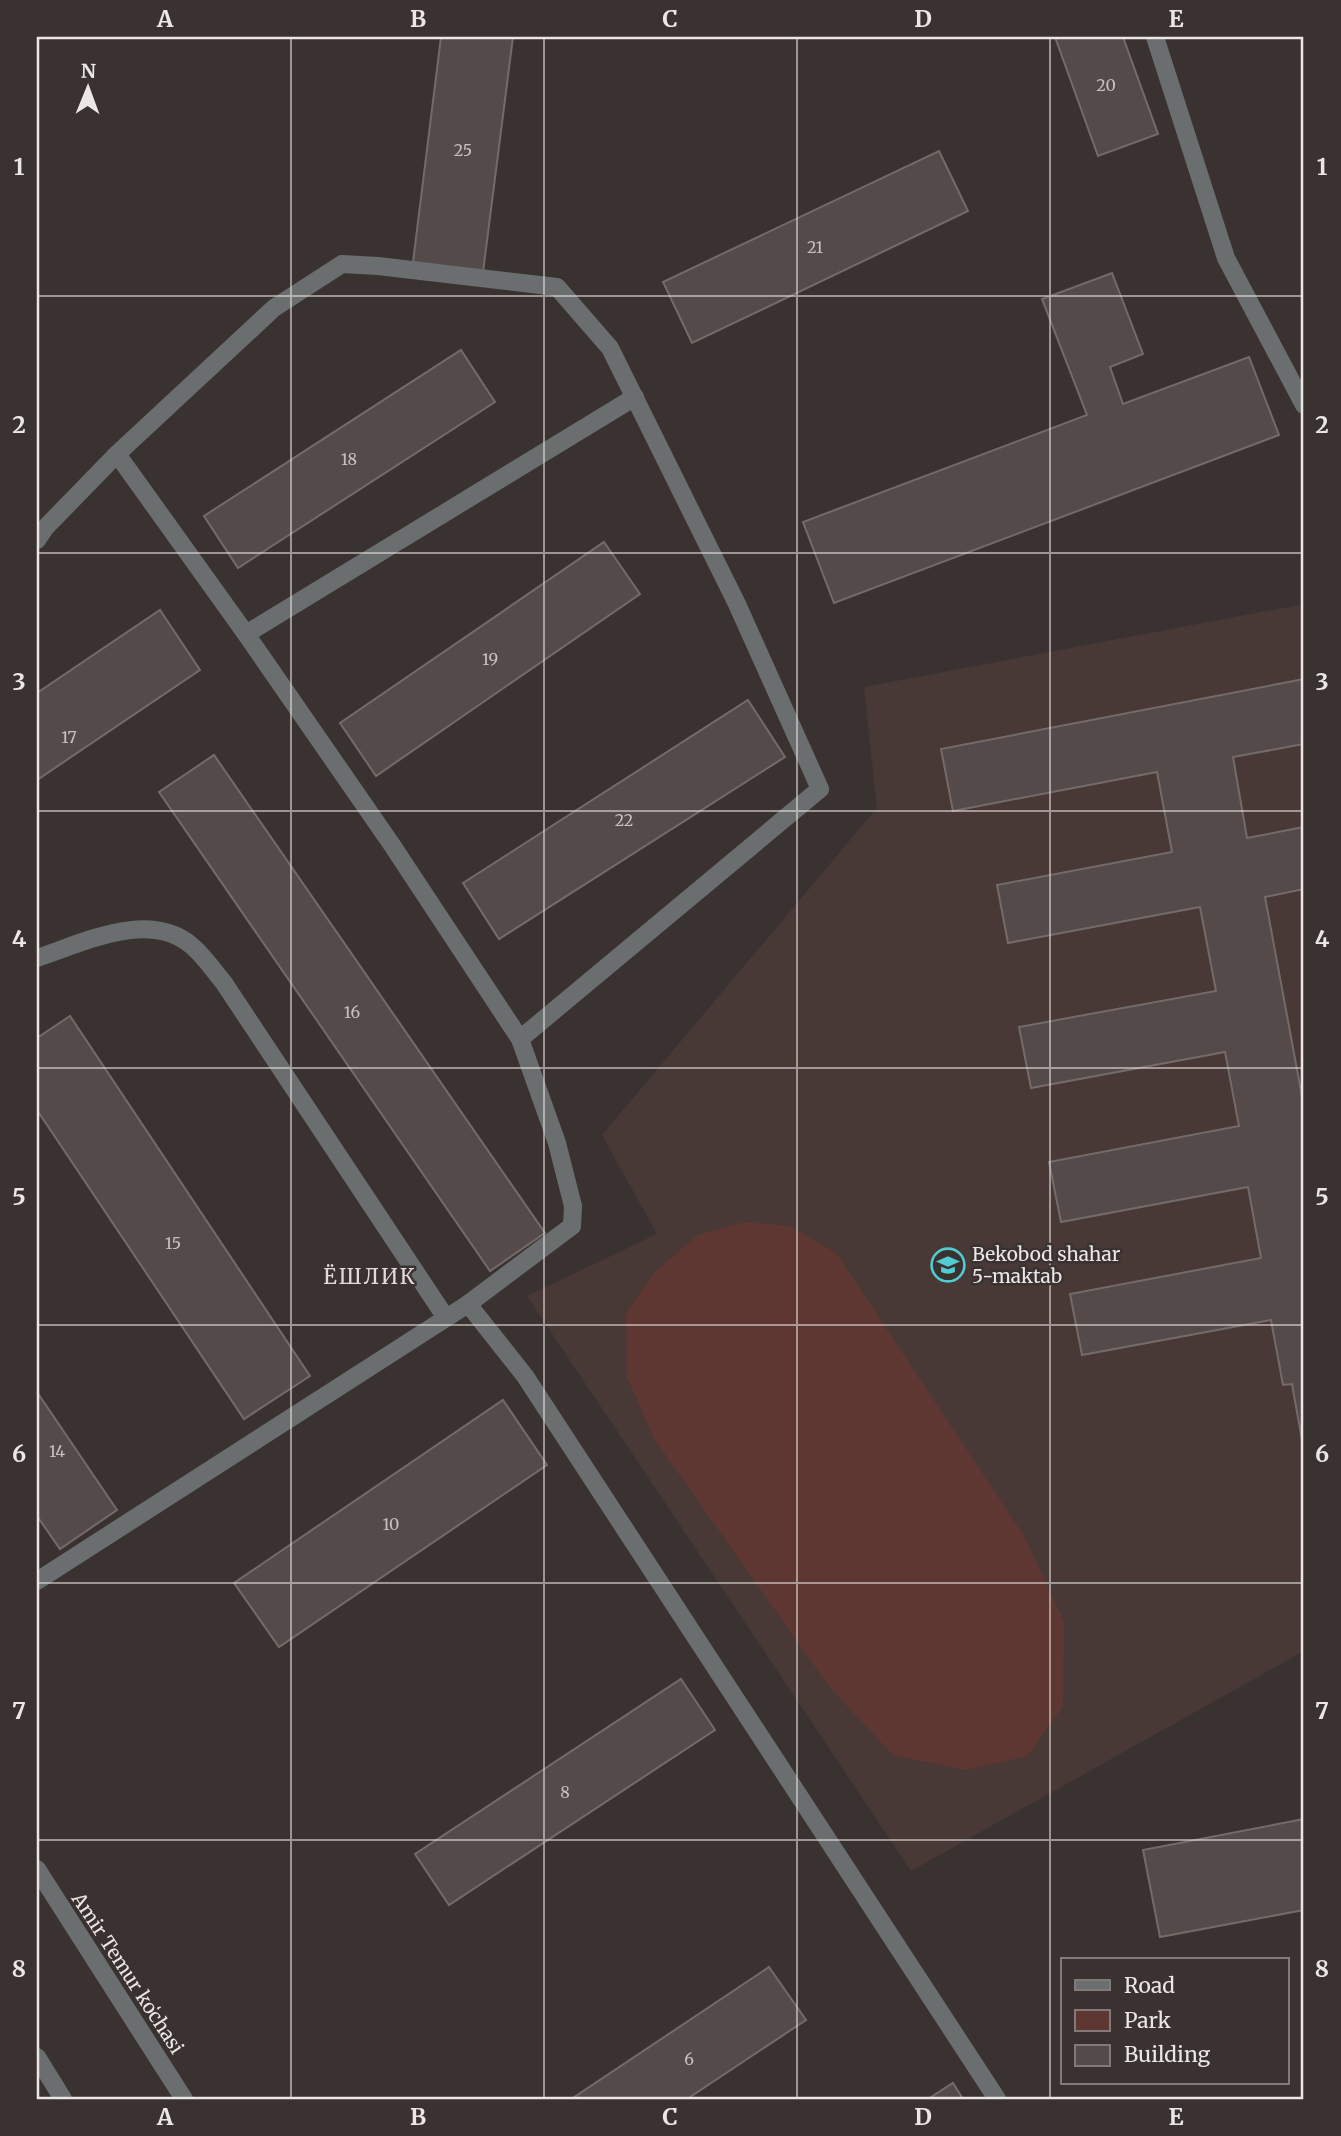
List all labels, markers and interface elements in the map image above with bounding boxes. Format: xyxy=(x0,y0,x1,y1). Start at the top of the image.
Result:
text: A xyxy=(156,4,174,33)
text: B xyxy=(410,4,426,33)
text: C xyxy=(662,4,678,33)
text: D xyxy=(914,4,932,33)
text: E xyxy=(1168,4,1184,33)
north arrow xyxy=(52,52,122,122)
text: N xyxy=(81,59,96,83)
house number: 20 xyxy=(1096,75,1116,95)
house number: 25 xyxy=(454,140,472,160)
text: 1 xyxy=(14,152,25,181)
text: 1 xyxy=(1317,152,1328,181)
house number: 21 xyxy=(807,237,823,257)
text: 2 xyxy=(12,410,26,439)
text: 2 xyxy=(1315,410,1329,439)
house number: 18 xyxy=(341,449,357,469)
house number: 19 xyxy=(482,649,498,669)
text: 3 xyxy=(12,667,26,696)
text: 3 xyxy=(1315,667,1329,696)
house number: 17 xyxy=(61,727,77,747)
house number: 22 xyxy=(615,810,633,830)
text: 4 xyxy=(12,924,27,953)
text: 4 xyxy=(1315,924,1330,953)
house number: 16 xyxy=(344,1002,360,1022)
text: 5 xyxy=(12,1182,26,1211)
text: 5 xyxy=(1315,1182,1329,1211)
house number: 15 xyxy=(165,1233,181,1253)
place label: Bekobod shahar 5-maktab xyxy=(972,1242,1121,1288)
school or university icon: Bekobod shahar 5-maktab xyxy=(929,1246,967,1284)
district label: ЁШЛИК xyxy=(323,1263,417,1290)
text: 6 xyxy=(12,1439,26,1468)
text: 6 xyxy=(1315,1439,1329,1468)
house number: 14 xyxy=(49,1441,65,1461)
house number: 10 xyxy=(383,1514,399,1534)
text: 7 xyxy=(12,1696,26,1725)
text: 7 xyxy=(1315,1696,1329,1725)
house number: 8 xyxy=(560,1782,570,1802)
street label: Amir Temur koʻchasi xyxy=(66,1887,189,2058)
text: 8 xyxy=(12,1954,26,1983)
text: 8 xyxy=(1315,1954,1329,1983)
legend xyxy=(1061,1958,1288,2084)
text: Road xyxy=(1124,1972,1175,1999)
text: Park xyxy=(1124,2007,1171,2034)
text: Building xyxy=(1124,2041,1211,2068)
house number: 6 xyxy=(684,2049,694,2069)
text: A xyxy=(156,2102,174,2131)
text: B xyxy=(410,2102,426,2131)
text: C xyxy=(662,2102,678,2131)
text: D xyxy=(914,2102,932,2131)
text: E xyxy=(1168,2102,1184,2131)

